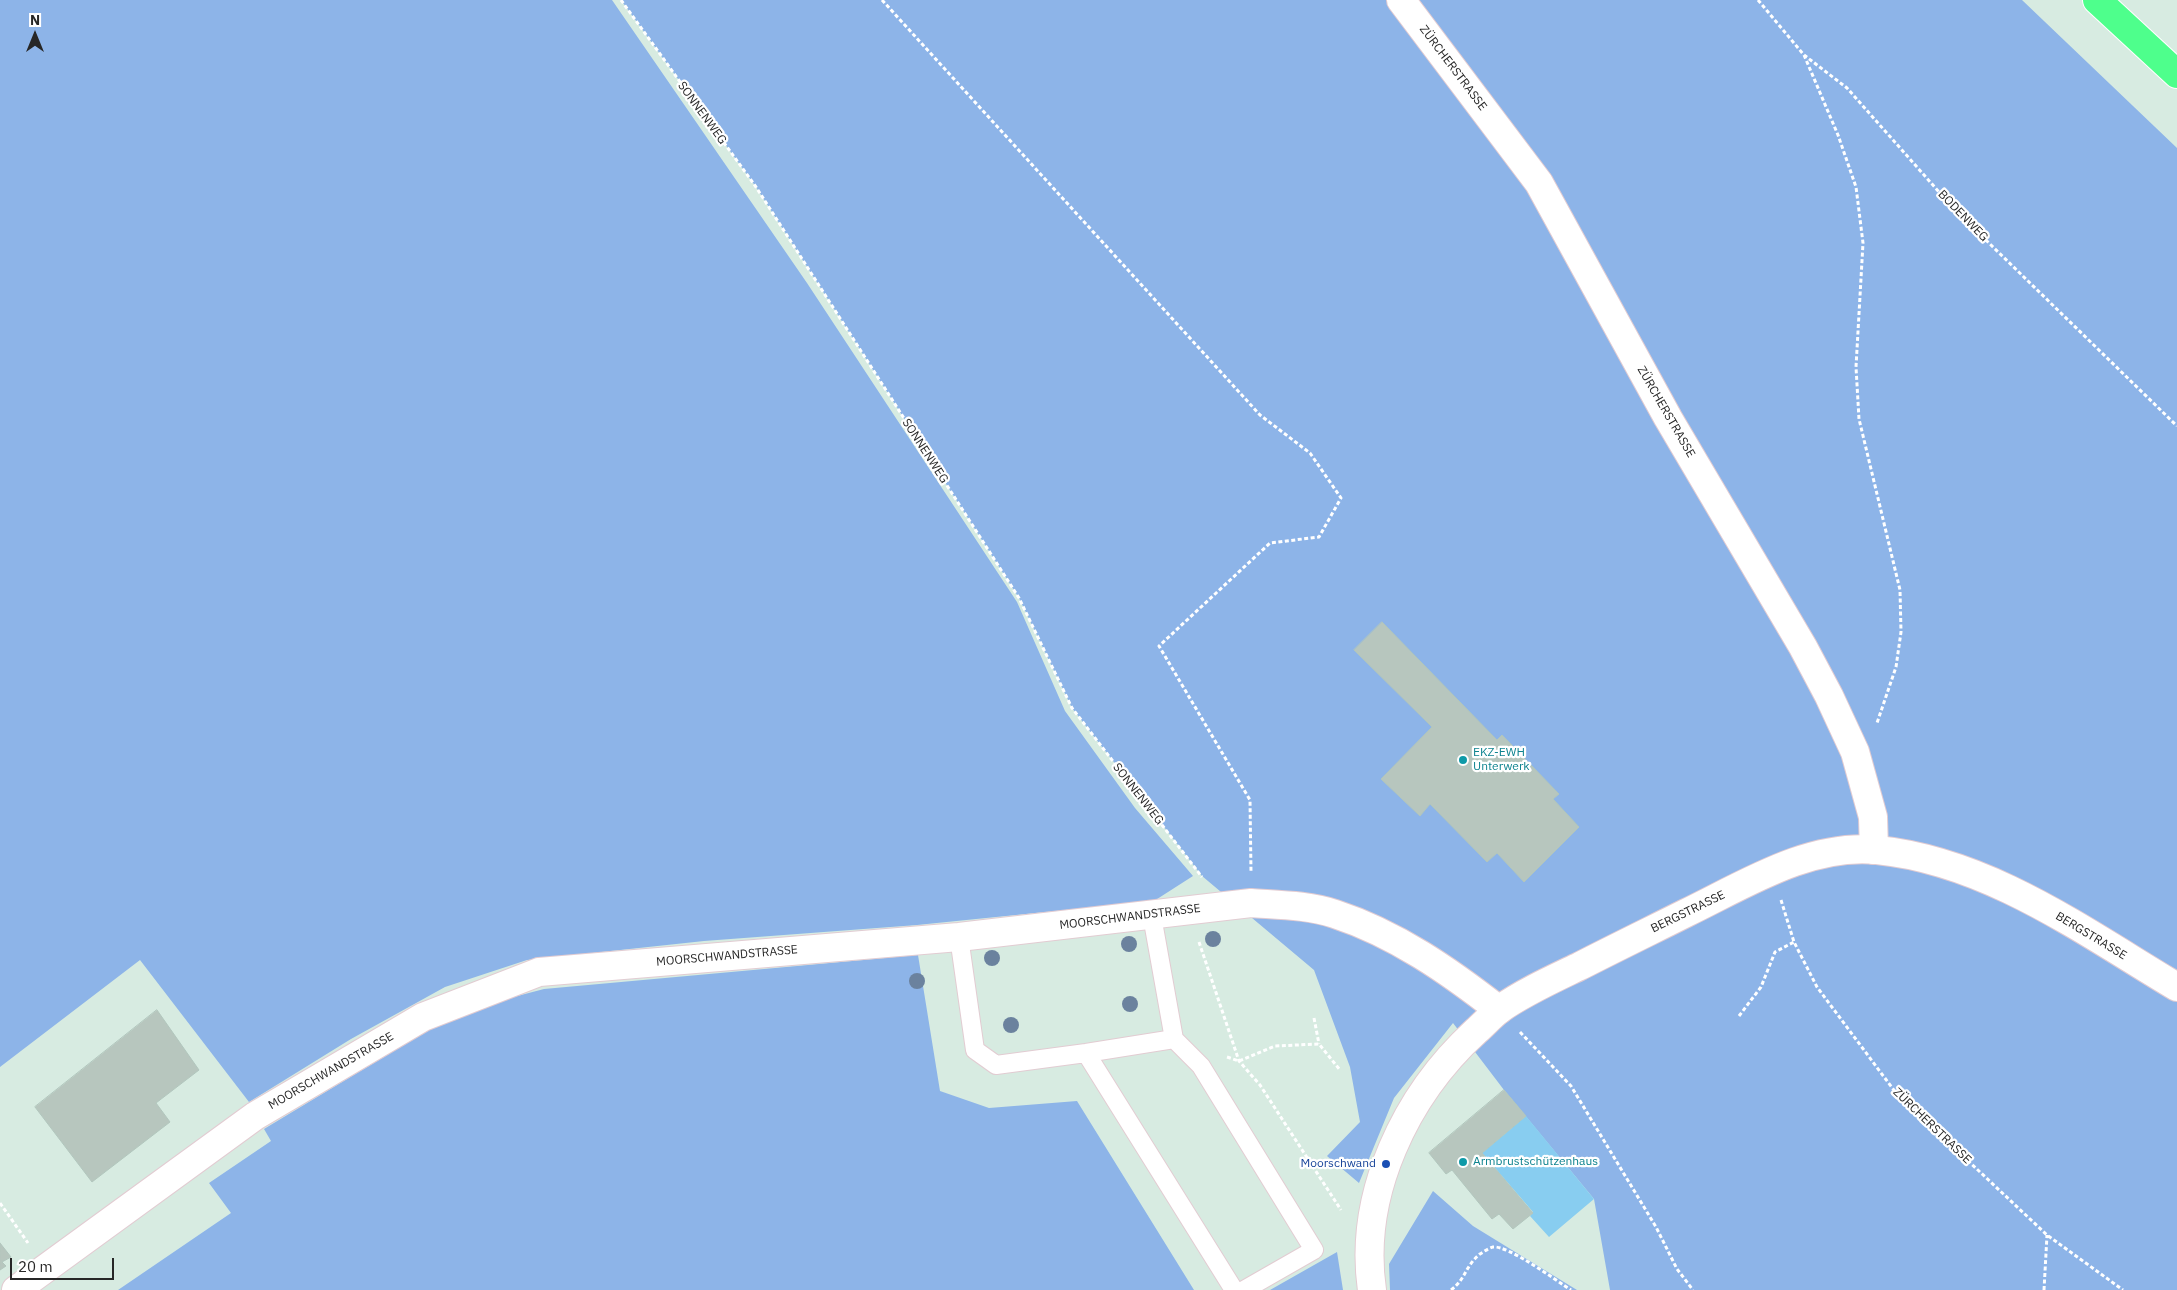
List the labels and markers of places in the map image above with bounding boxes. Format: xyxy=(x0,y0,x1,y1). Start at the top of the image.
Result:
place label: EKZ-EWH Unterwerk xyxy=(1473,746,1530,774)
marker: EKZ-EWH Unterwerk xyxy=(1457,754,1469,766)
place label: Armbrustschützenhaus xyxy=(1473,1155,1598,1169)
marker: Armbrustschützenhaus xyxy=(1457,1156,1469,1168)
place label: Moorschwand xyxy=(1300,1157,1376,1171)
marker: Moorschwand xyxy=(1380,1158,1392,1170)

